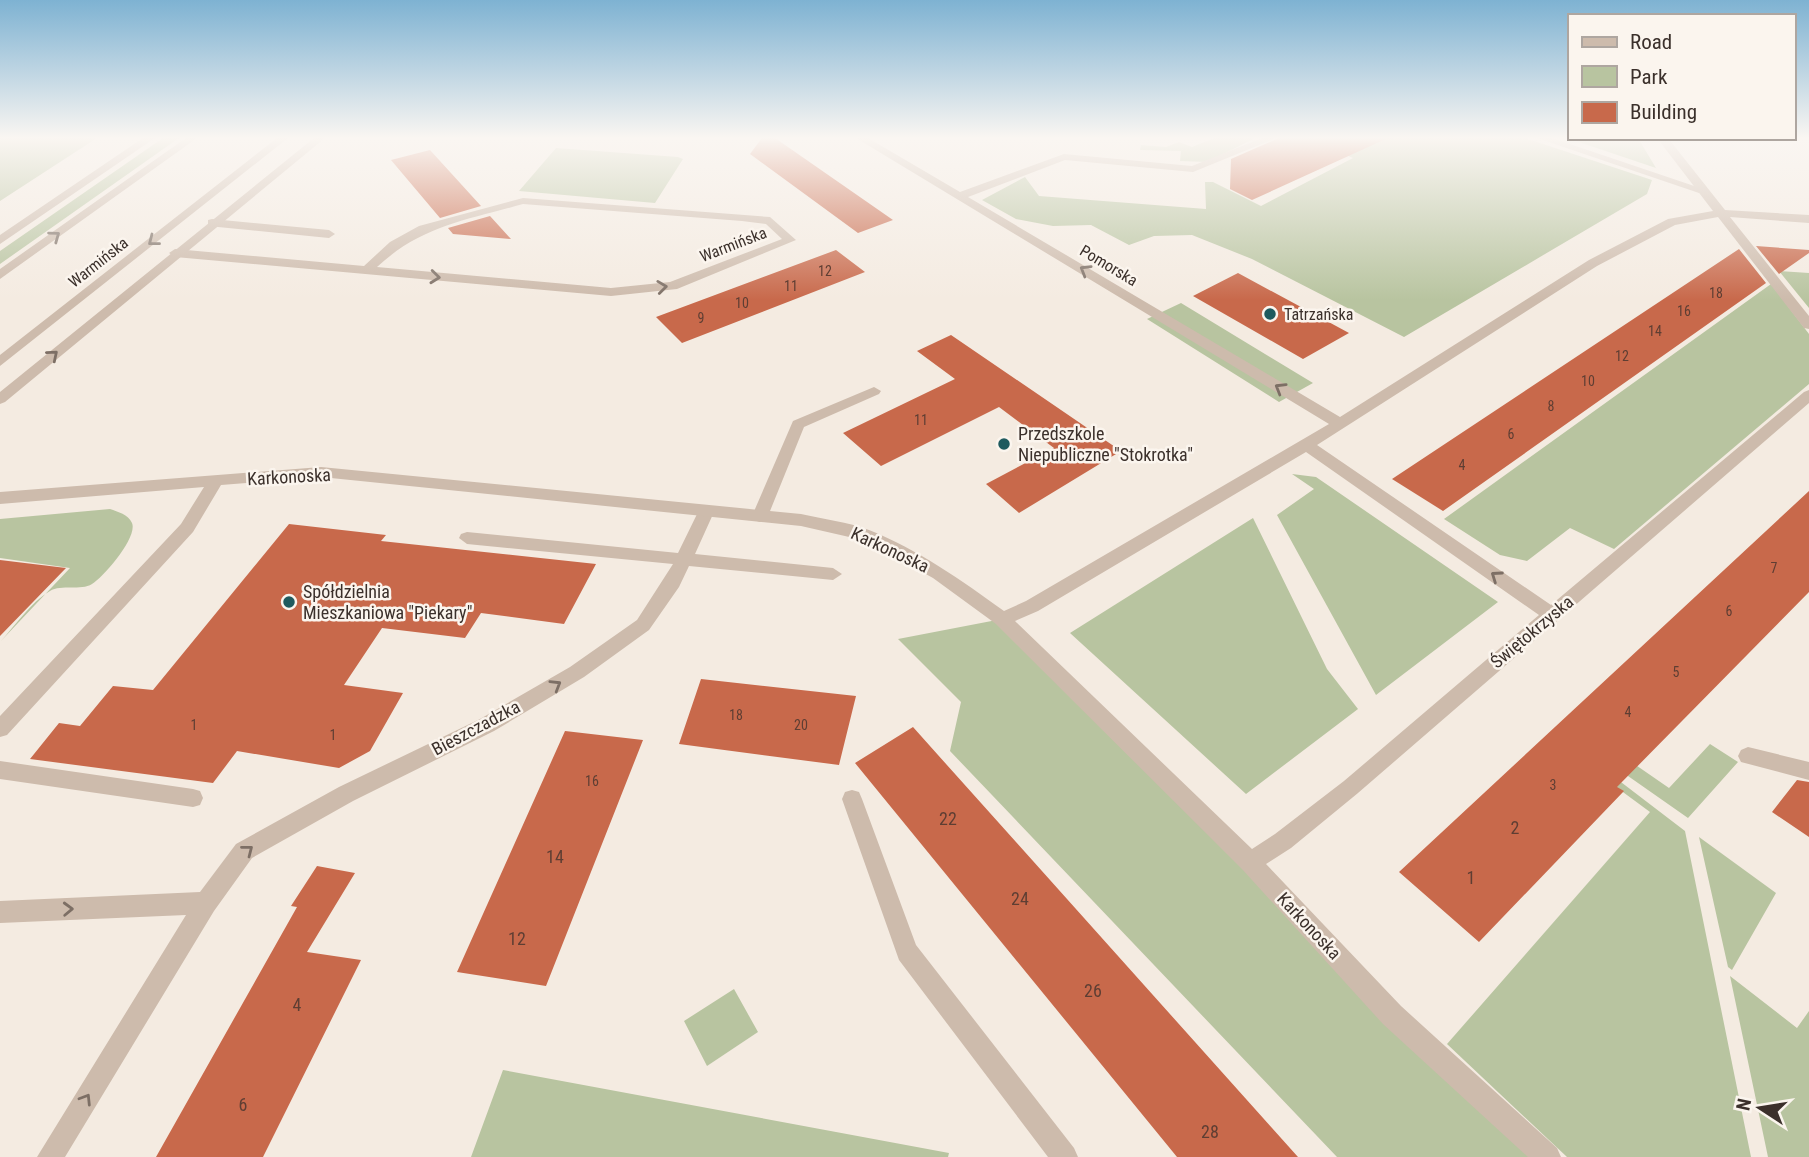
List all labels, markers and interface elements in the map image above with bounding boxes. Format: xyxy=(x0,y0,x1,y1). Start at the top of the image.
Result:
legend xyxy=(1568,14,1795,140)
text: Road xyxy=(1630,30,1672,54)
text: Park xyxy=(1630,65,1668,89)
text: Building xyxy=(1630,100,1697,124)
street label: Warmińska xyxy=(697,223,769,266)
one-way arrow xyxy=(47,231,60,244)
one-way arrow xyxy=(148,232,160,245)
street label: Warmińska xyxy=(65,233,132,291)
street label: Pomorska xyxy=(1076,241,1141,290)
house number: 12 xyxy=(818,263,832,279)
one-way arrow xyxy=(1079,266,1092,279)
one-way arrow xyxy=(429,269,441,284)
house number: 11 xyxy=(784,278,798,294)
one-way arrow xyxy=(656,279,667,294)
house number: 18 xyxy=(1709,285,1723,301)
house number: 10 xyxy=(735,295,749,311)
house number: 16 xyxy=(1677,303,1691,319)
place label: Tatrzańska xyxy=(1284,305,1353,324)
marker: Tatrzańska xyxy=(1262,306,1278,322)
house number: 9 xyxy=(698,310,704,326)
house number: 14 xyxy=(1648,323,1662,339)
house number: 12 xyxy=(1615,348,1629,364)
one-way arrow xyxy=(44,351,57,363)
house number: 10 xyxy=(1581,373,1595,389)
one-way arrow xyxy=(1274,383,1287,396)
house number: 8 xyxy=(1548,398,1555,414)
house number: 11 xyxy=(914,412,928,428)
place label: Przedszkole Niepubliczne "Stokrotka" xyxy=(1018,423,1193,465)
house number: 6 xyxy=(1508,426,1515,442)
marker: Przedszkole Niepubliczne "Stokrotka" xyxy=(996,436,1012,452)
house number: 4 xyxy=(1459,457,1466,473)
street label: Karkonoska xyxy=(247,464,331,489)
street label: Karkonoska xyxy=(848,522,933,577)
house number: 7 xyxy=(1771,560,1778,576)
one-way arrow xyxy=(1491,572,1504,584)
place label: Spółdzielnia Mieszkaniowa "Piekary" xyxy=(303,581,472,623)
street label: Świętokrzyska xyxy=(1486,591,1577,672)
marker: Spółdzielnia Mieszkaniowa "Piekary" xyxy=(281,594,297,610)
house number: 6 xyxy=(1726,603,1733,619)
house number: 5 xyxy=(1673,664,1680,680)
one-way arrow xyxy=(548,680,561,693)
street label: Bieszczadzka xyxy=(428,696,523,760)
house number: 4 xyxy=(1625,704,1632,720)
house number: 18 xyxy=(729,707,743,723)
house number: 1 xyxy=(191,717,197,733)
house number: 20 xyxy=(794,717,808,733)
house number: 1 xyxy=(330,727,336,743)
house number: 16 xyxy=(585,773,599,789)
house number: 3 xyxy=(1550,777,1556,793)
house number: 22 xyxy=(939,808,957,829)
house number: 2 xyxy=(1511,817,1520,838)
one-way arrow xyxy=(241,846,253,859)
house number: 14 xyxy=(546,846,564,867)
house number: 1 xyxy=(1467,867,1475,888)
house number: 24 xyxy=(1011,888,1029,909)
street label: Karkonoska xyxy=(1273,888,1346,963)
one-way arrow xyxy=(63,902,74,917)
house number: 12 xyxy=(508,928,526,949)
house number: 26 xyxy=(1084,980,1102,1001)
house number: 4 xyxy=(293,994,302,1015)
north arrow xyxy=(1725,1073,1795,1143)
one-way arrow xyxy=(78,1094,91,1107)
house number: 6 xyxy=(239,1094,247,1115)
text: N xyxy=(1731,1096,1756,1113)
house number: 28 xyxy=(1201,1121,1219,1142)

